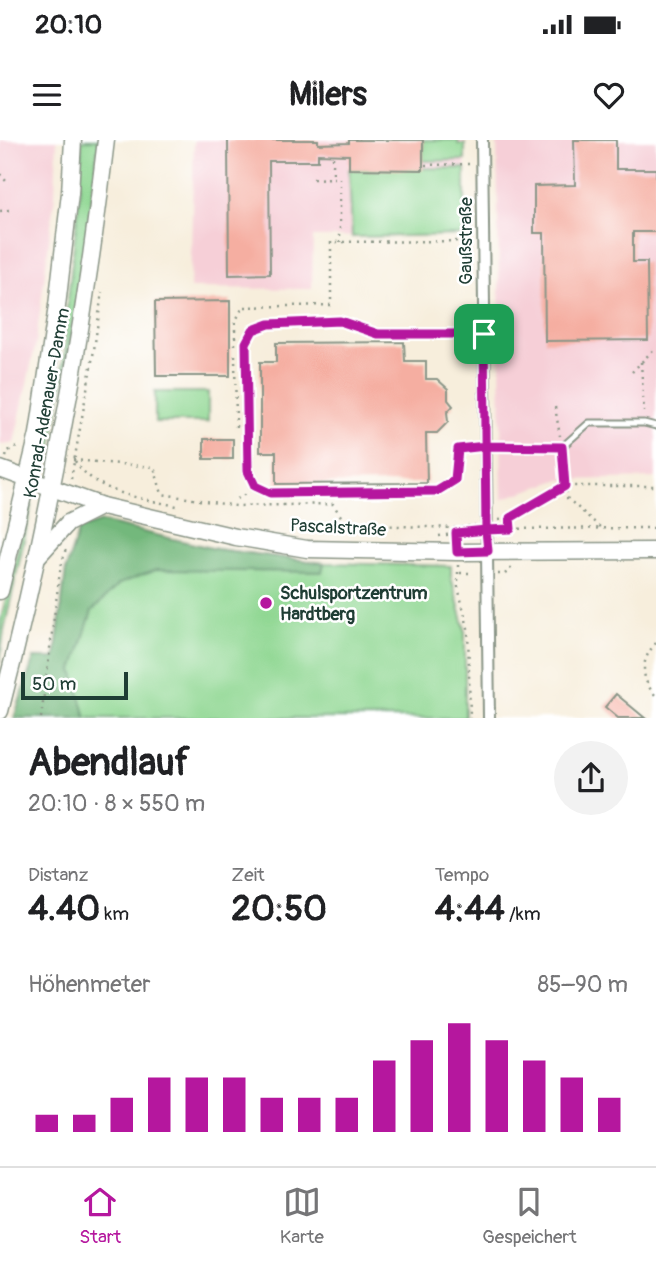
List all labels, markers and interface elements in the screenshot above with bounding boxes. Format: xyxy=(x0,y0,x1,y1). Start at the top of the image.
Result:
text: 20:10 xyxy=(35,9,102,41)
text: Milers xyxy=(289,75,367,115)
icon: menu xyxy=(28,76,66,114)
icon: heart xyxy=(590,76,628,114)
street label: Gaußstraße xyxy=(455,197,478,285)
pin xyxy=(454,304,514,364)
street label: Konrad-Adenauer-Damm xyxy=(19,306,75,500)
icon: arrive xyxy=(465,315,503,353)
street label: Pascalstraße xyxy=(289,514,387,542)
place label: Schulsportzentrum Hardtberg xyxy=(280,582,427,626)
marker: Schulsportzentrum Hardtberg xyxy=(258,595,274,611)
scale bar xyxy=(21,669,128,701)
text: 50 m xyxy=(32,672,76,696)
text: Abendlauf xyxy=(28,739,190,787)
button: share xyxy=(554,741,628,815)
text: 20:10 · 8 × 550 m xyxy=(28,789,205,818)
text: Distanz xyxy=(28,863,88,887)
text: Zeit xyxy=(231,863,265,887)
text: Tempo xyxy=(435,863,489,887)
text: 4.40 xyxy=(28,887,100,931)
text: 20:50 xyxy=(231,887,327,931)
text: 4:44 xyxy=(435,887,505,931)
text: km xyxy=(100,902,129,926)
text: /km xyxy=(505,902,541,926)
text: Höhenmeter xyxy=(28,970,150,999)
text: 85–90 m xyxy=(537,970,628,999)
tab: Start xyxy=(79,1183,121,1249)
tab: Karte xyxy=(280,1183,324,1249)
tab: Gespeichert xyxy=(482,1183,577,1249)

